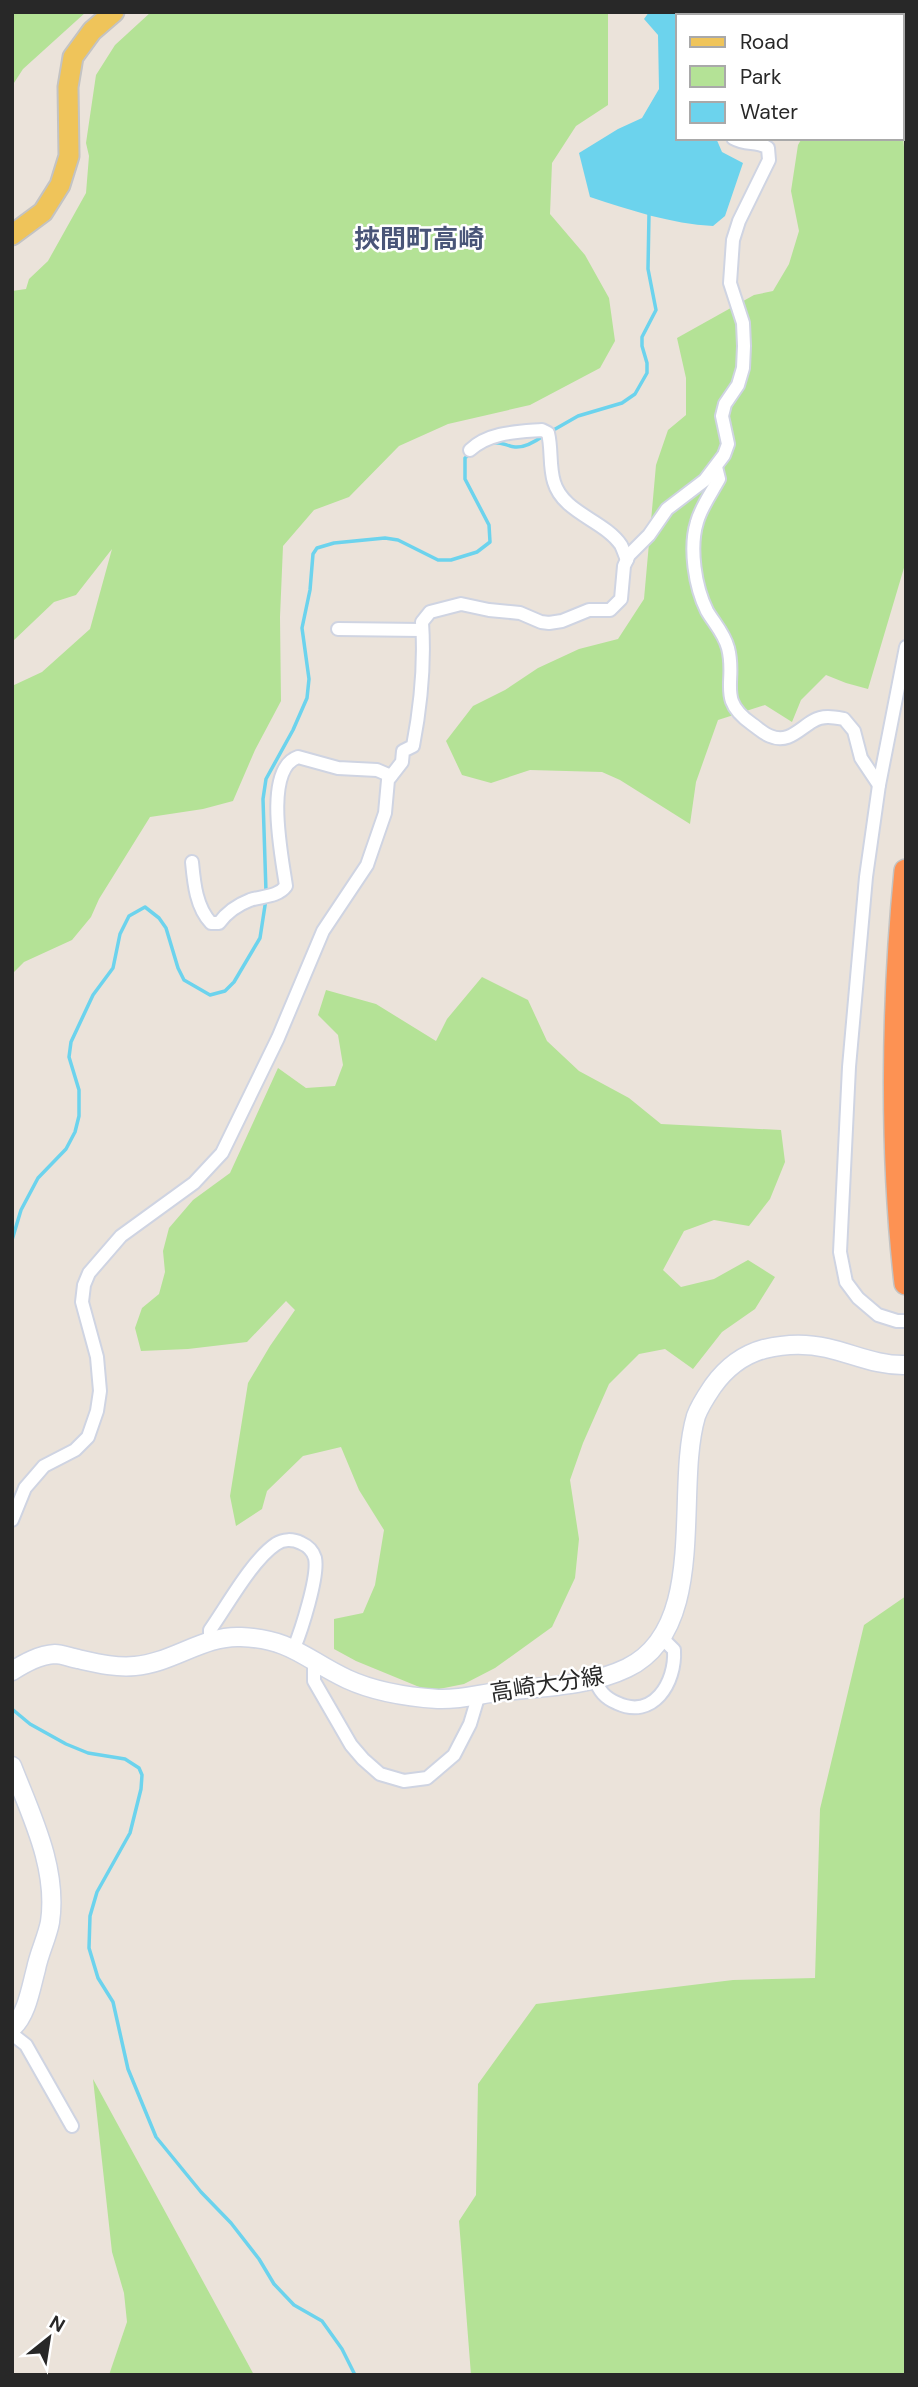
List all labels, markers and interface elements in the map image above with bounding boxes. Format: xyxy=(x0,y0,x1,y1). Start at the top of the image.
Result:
legend xyxy=(676,14,904,140)
text: Road xyxy=(740,28,789,56)
text: Park xyxy=(740,63,782,91)
text: Water xyxy=(740,98,798,126)
district label: 挾間町高崎 xyxy=(354,222,484,256)
street label: 高崎大分線 xyxy=(488,1660,606,1708)
north arrow xyxy=(14,2303,84,2373)
text: N xyxy=(45,2309,70,2338)

